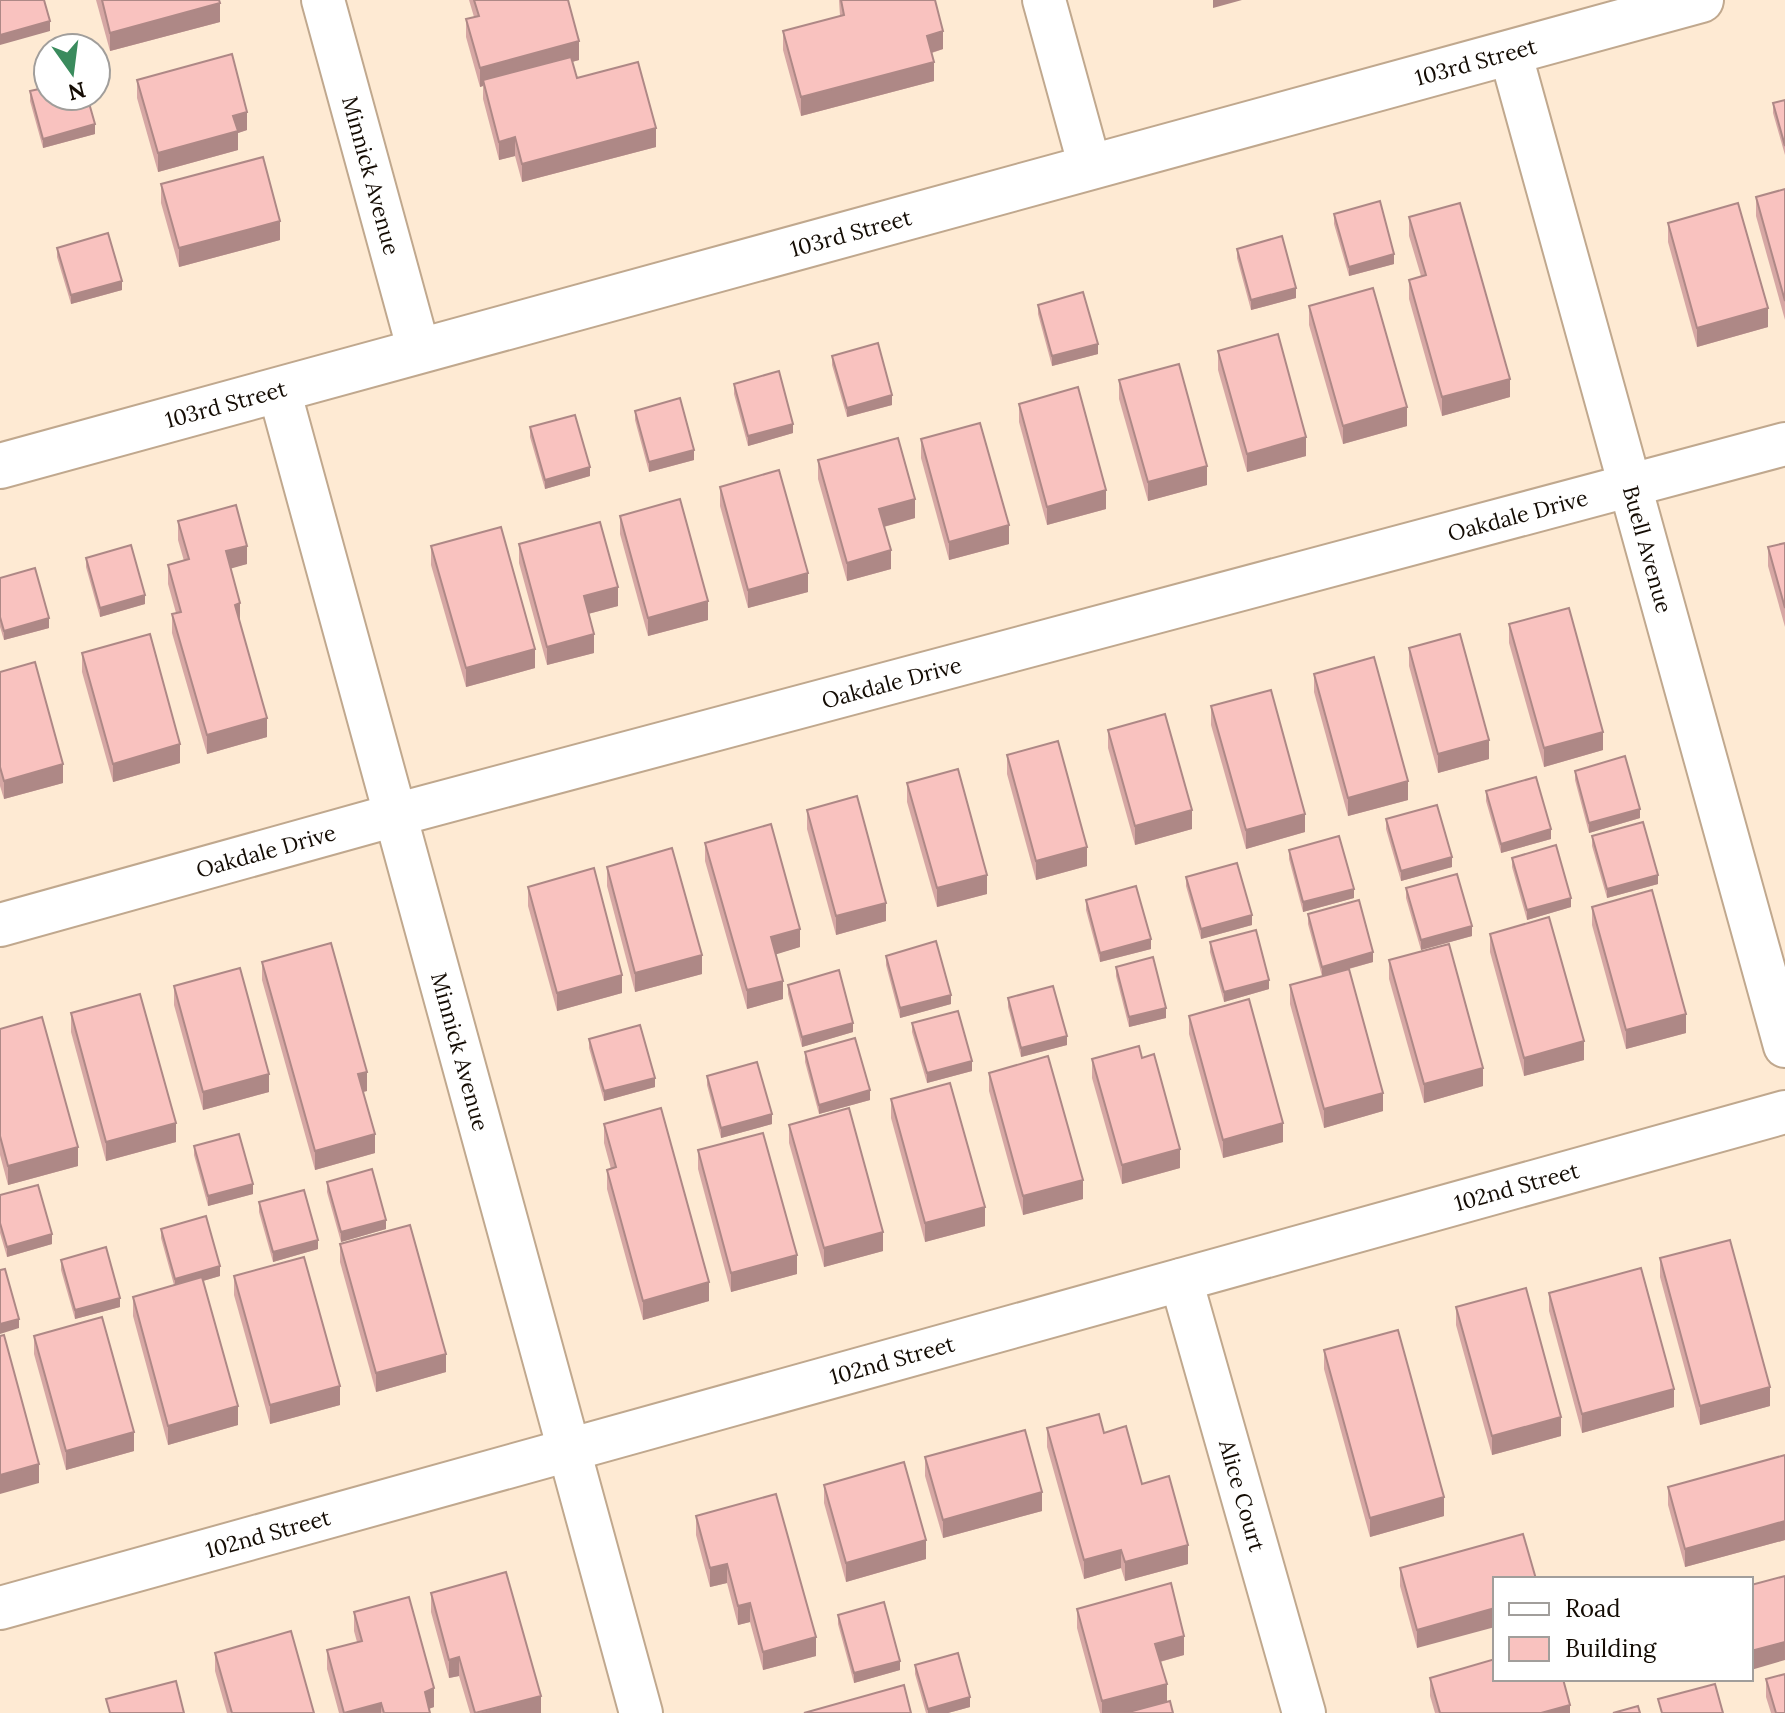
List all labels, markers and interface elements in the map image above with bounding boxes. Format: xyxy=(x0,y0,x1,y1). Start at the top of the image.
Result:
north arrow xyxy=(32,32,112,112)
street label: 103rd Street xyxy=(1412,32,1540,92)
text: N xyxy=(65,76,88,107)
street label: Minnick Avenue xyxy=(336,93,406,258)
street label: 103rd Street xyxy=(787,203,915,263)
street label: 103rd Street xyxy=(162,374,290,434)
street label: Buell Avenue xyxy=(1617,482,1679,616)
street label: Oakdale Drive xyxy=(1445,483,1591,547)
street label: Oakdale Drive xyxy=(819,650,965,715)
street label: Oakdale Drive xyxy=(193,818,339,884)
street label: Minnick Avenue xyxy=(425,969,495,1134)
street label: 102nd Street xyxy=(1451,1156,1582,1217)
street label: 102nd Street xyxy=(827,1329,958,1391)
street label: Alice Court xyxy=(1213,1435,1272,1555)
street label: 102nd Street xyxy=(202,1503,334,1564)
legend xyxy=(1493,1577,1753,1681)
text: Road xyxy=(1565,1593,1621,1624)
text: Building xyxy=(1565,1633,1657,1664)

